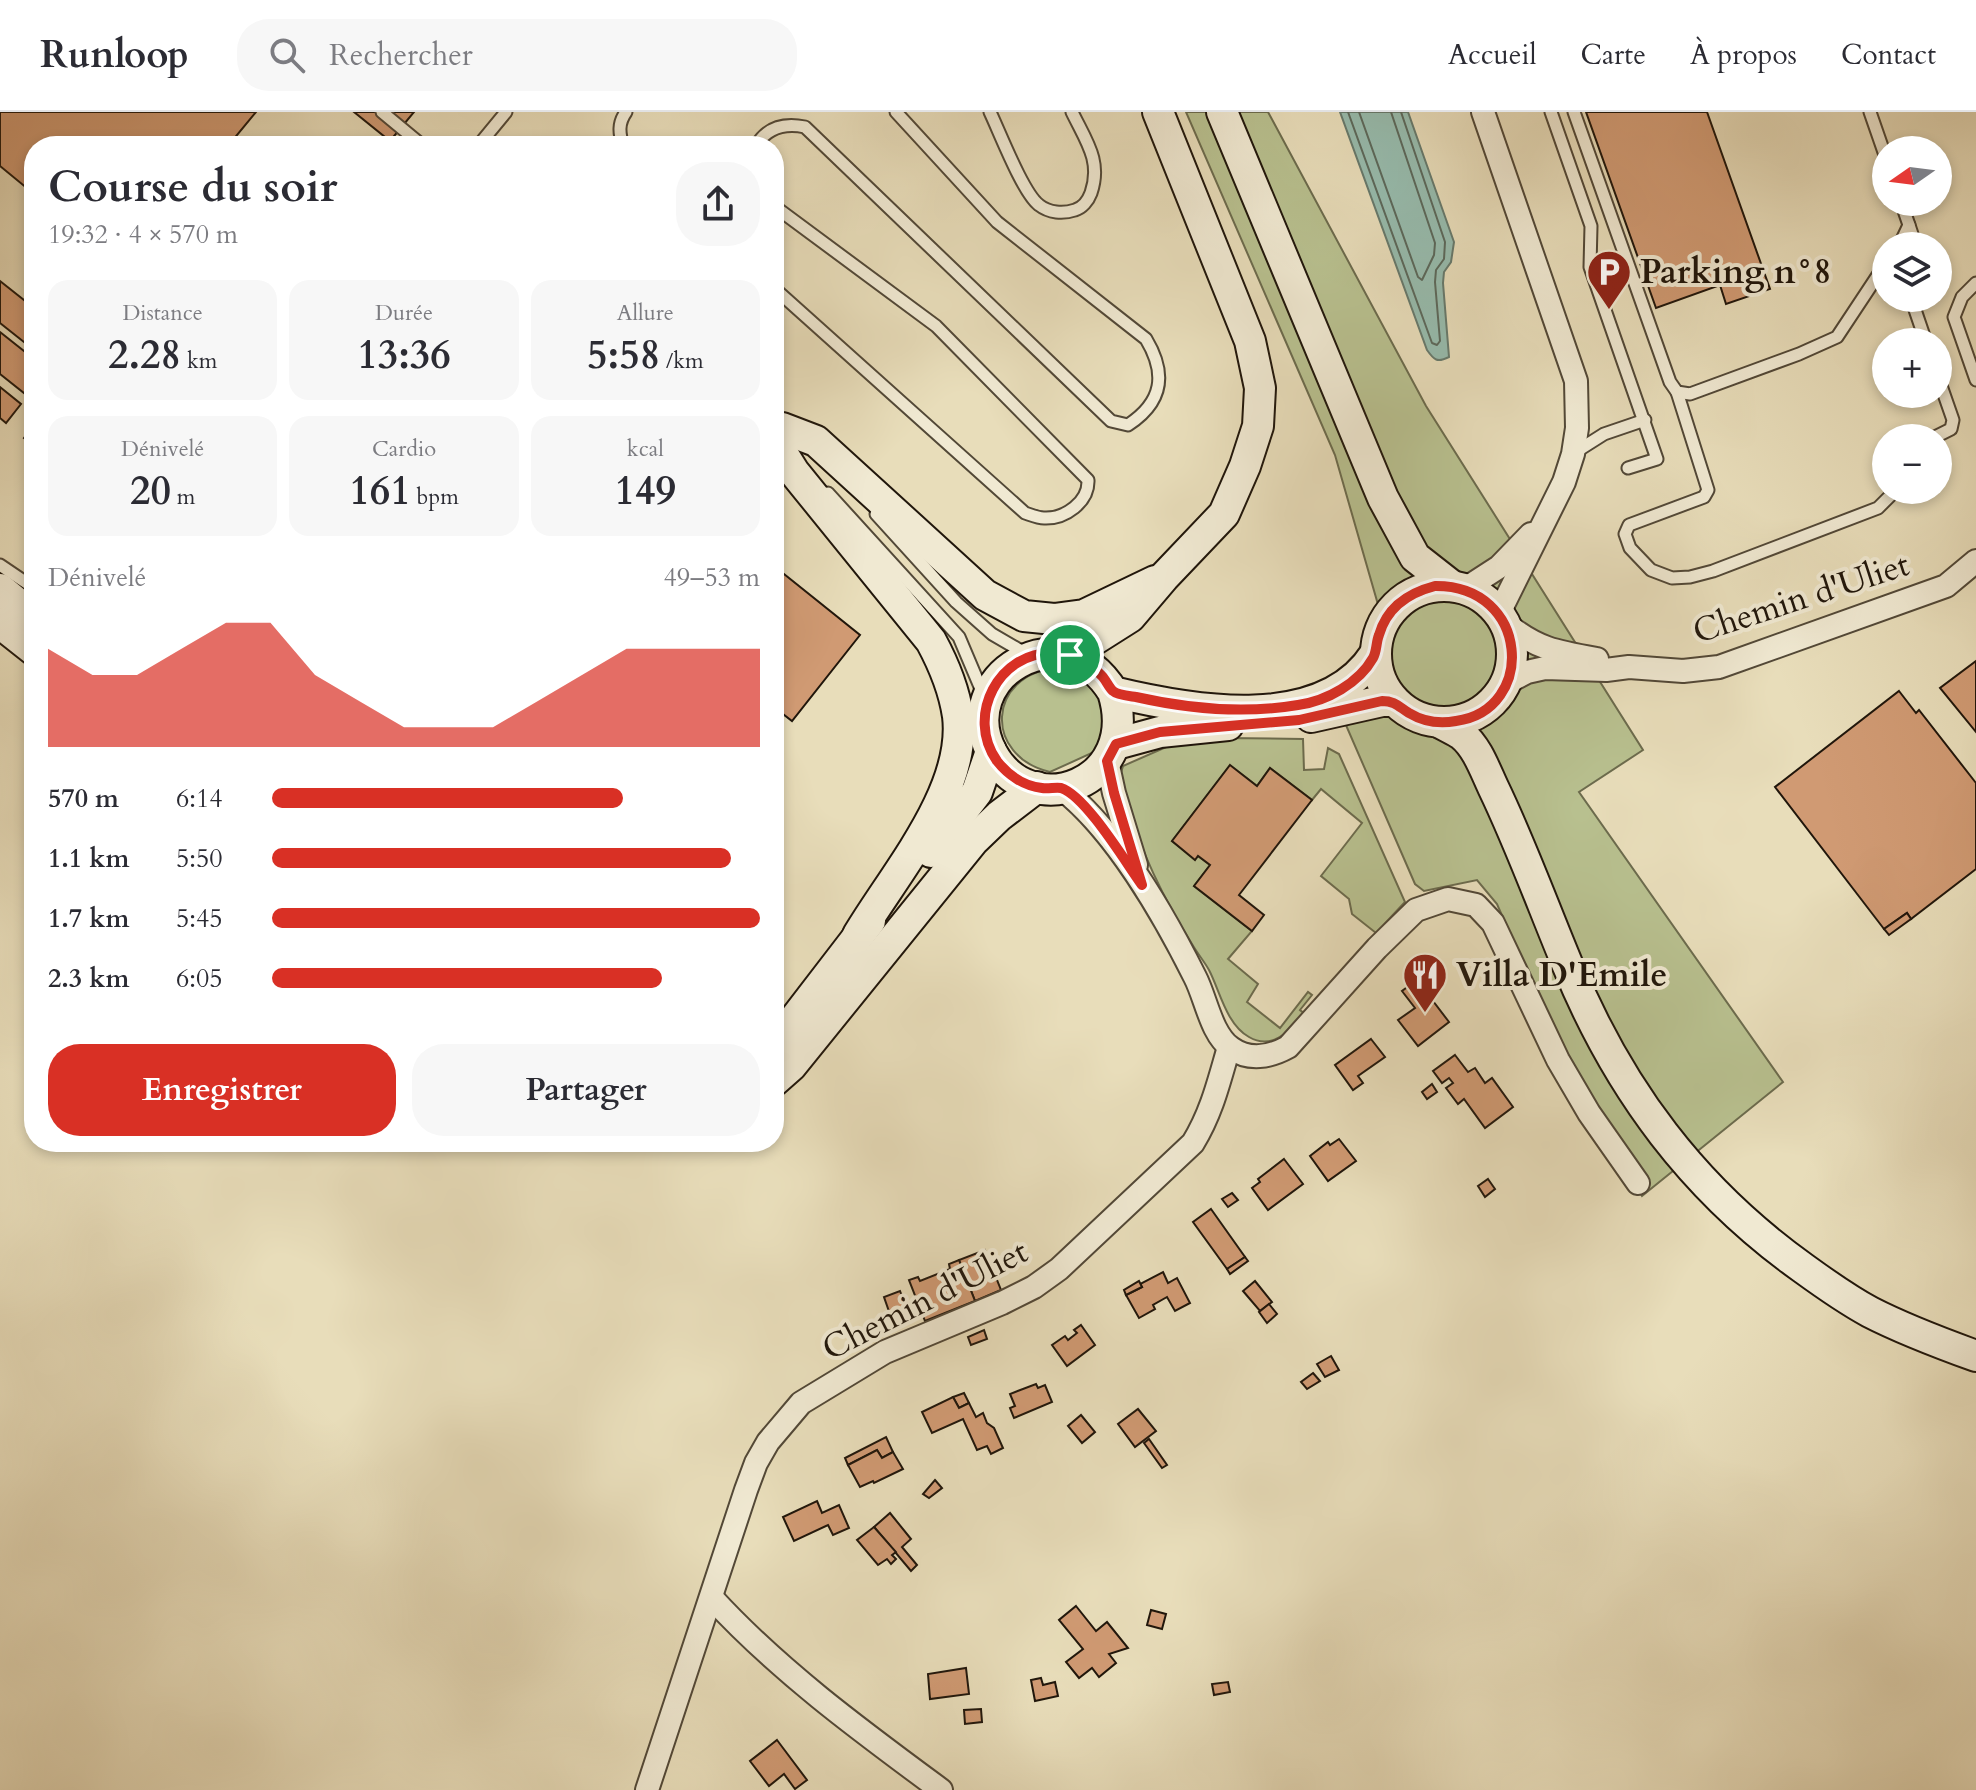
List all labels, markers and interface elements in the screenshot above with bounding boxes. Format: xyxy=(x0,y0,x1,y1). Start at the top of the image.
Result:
search box xyxy=(237,19,797,91)
text: Runloop xyxy=(40,29,189,81)
icon: search xyxy=(265,33,309,77)
text: Rechercher xyxy=(329,35,473,76)
text: Accueil xyxy=(1448,36,1537,74)
text: Carte xyxy=(1581,36,1646,74)
text: À propos xyxy=(1690,36,1797,74)
text: Contact xyxy=(1841,36,1936,74)
north arrow xyxy=(1872,136,1952,216)
map controls xyxy=(1872,136,1952,504)
text: Course du soir xyxy=(48,157,338,217)
button: share xyxy=(676,162,760,246)
text: 19:32 · 4 × 570 m xyxy=(48,217,238,252)
button: layers xyxy=(1872,232,1952,312)
parking icon: Parking n°8 xyxy=(1585,248,1633,311)
place label: Parking n°8 xyxy=(1640,249,1831,295)
text: Distance xyxy=(122,298,203,328)
text: Durée xyxy=(375,298,433,328)
text: Allure xyxy=(617,298,674,328)
text: 2.28 xyxy=(108,328,181,383)
text: 13:36 xyxy=(357,328,451,383)
text: 5:58 xyxy=(587,328,660,383)
button: + xyxy=(1872,328,1952,408)
text: km xyxy=(181,346,217,376)
text: /km xyxy=(660,346,704,376)
button: − xyxy=(1872,424,1952,504)
text: Dénivelé xyxy=(121,434,204,464)
text: Cardio xyxy=(372,434,436,464)
text: kcal xyxy=(627,434,664,464)
text: 20 xyxy=(130,464,171,519)
text: 161 xyxy=(349,464,411,519)
text: 149 xyxy=(615,464,676,519)
text: m xyxy=(171,482,195,512)
text: bpm xyxy=(411,482,459,512)
street label: Chemin d'Uliet xyxy=(1687,541,1915,655)
text: Dénivelé xyxy=(48,560,146,595)
text: 49–53 m xyxy=(663,560,760,595)
pin xyxy=(1036,621,1104,689)
icon: arrive xyxy=(1048,633,1092,677)
text: 570 m xyxy=(48,781,119,816)
text: 6:14 xyxy=(176,781,223,816)
text: 1.1 km xyxy=(48,841,129,876)
text: 5:50 xyxy=(176,841,223,876)
text: 1.7 km xyxy=(48,901,129,936)
text: 5:45 xyxy=(176,901,223,936)
restaurant icon: Villa D'Emile xyxy=(1401,951,1449,1014)
place label: Villa D'Emile xyxy=(1456,952,1667,998)
text: 2.3 km xyxy=(48,961,129,996)
text: 6:05 xyxy=(176,961,223,996)
button: Enregistrer xyxy=(48,1044,396,1136)
button: Partager xyxy=(412,1044,760,1136)
street label: Chemin d'Uliet xyxy=(814,1228,1036,1372)

